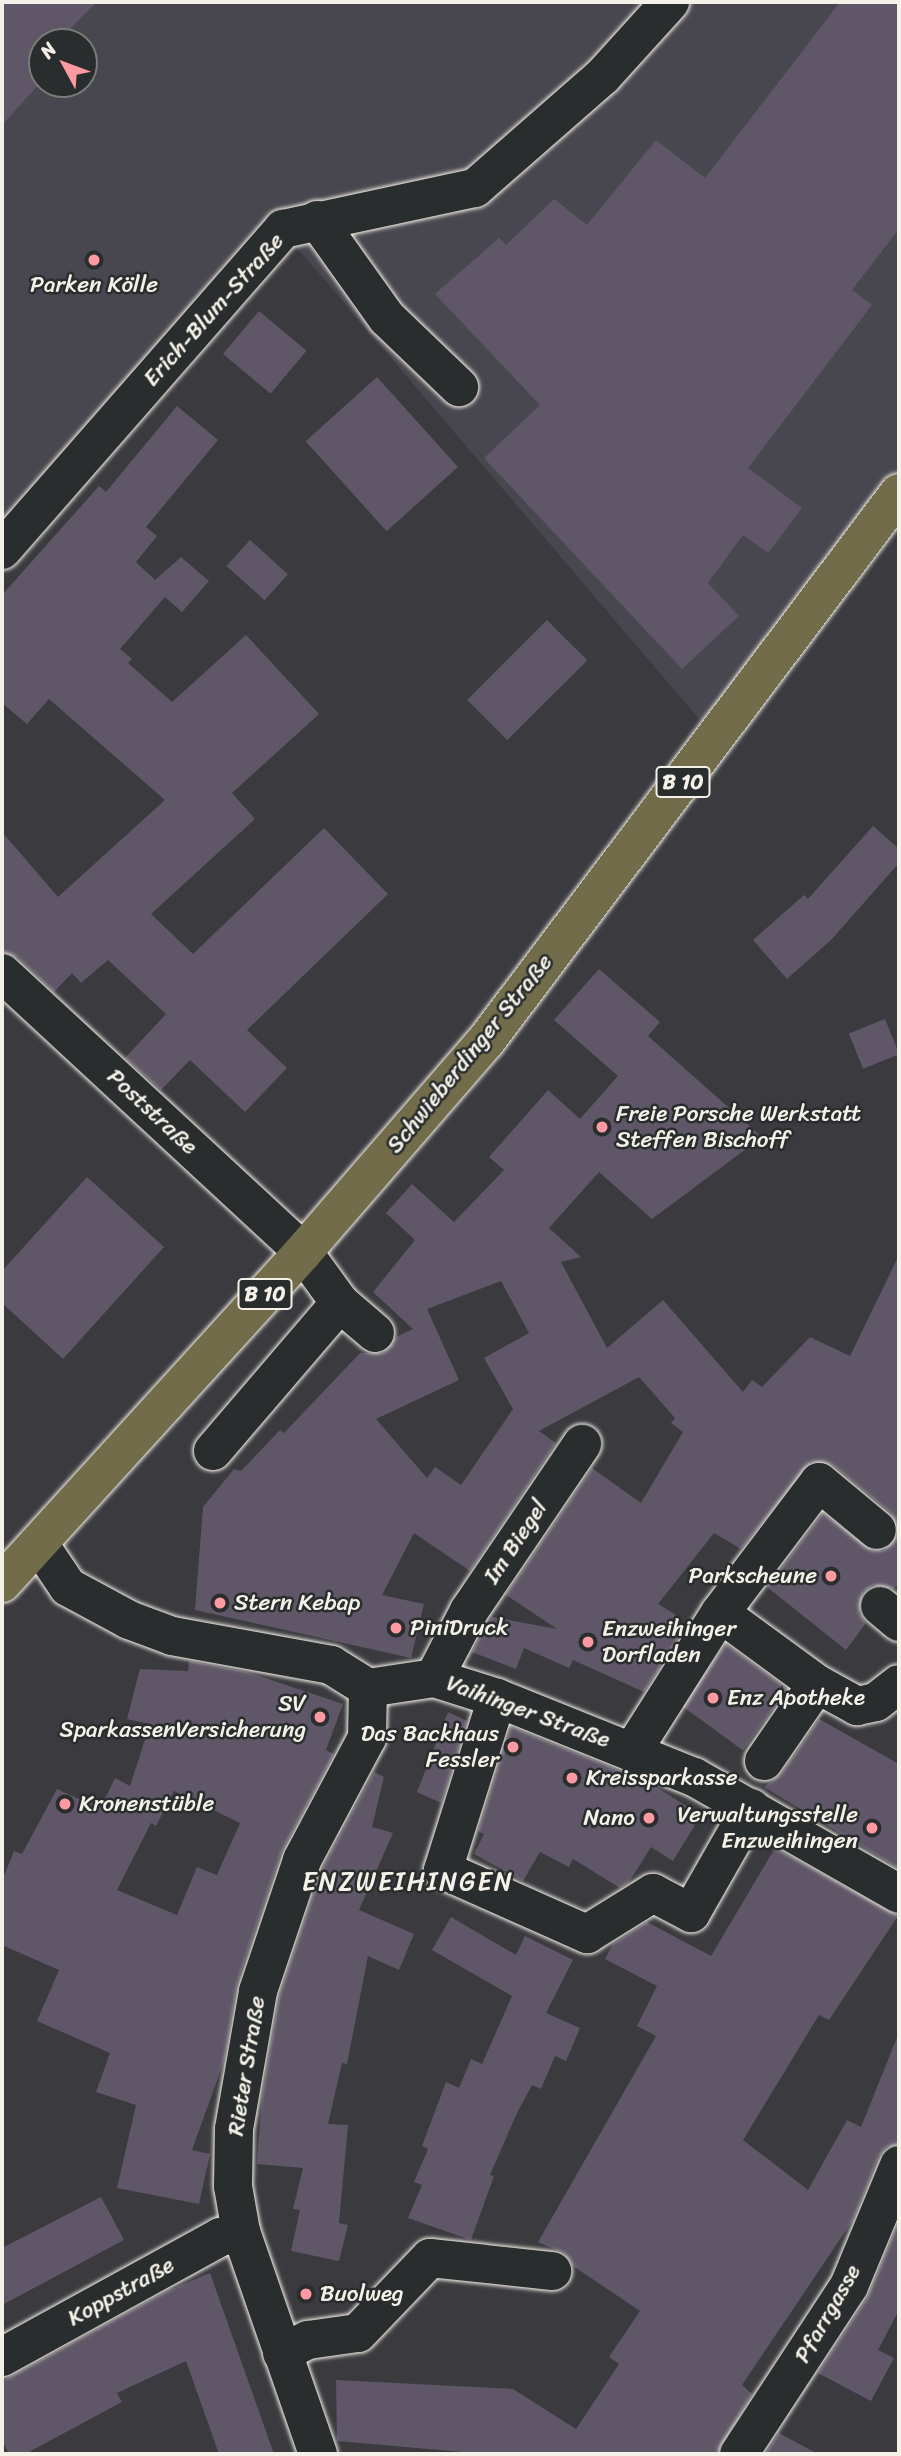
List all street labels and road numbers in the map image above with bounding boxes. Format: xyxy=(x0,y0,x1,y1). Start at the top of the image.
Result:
street label: Erich-Blum-Straße xyxy=(138,228,290,392)
road number: B 10 xyxy=(655,764,711,800)
street label: Schwieberdinger Straße xyxy=(381,949,559,1159)
street label: Poststraße xyxy=(101,1063,203,1161)
road number: B 10 xyxy=(237,1276,293,1312)
street label: Im Biegel xyxy=(478,1495,554,1589)
street label: Vaihinger Straße xyxy=(442,1669,614,1755)
street label: Rieter Straße xyxy=(222,1994,272,2138)
street label: Koppstraße xyxy=(63,2251,179,2333)
street label: Pfarrgasse xyxy=(789,2260,867,2368)

